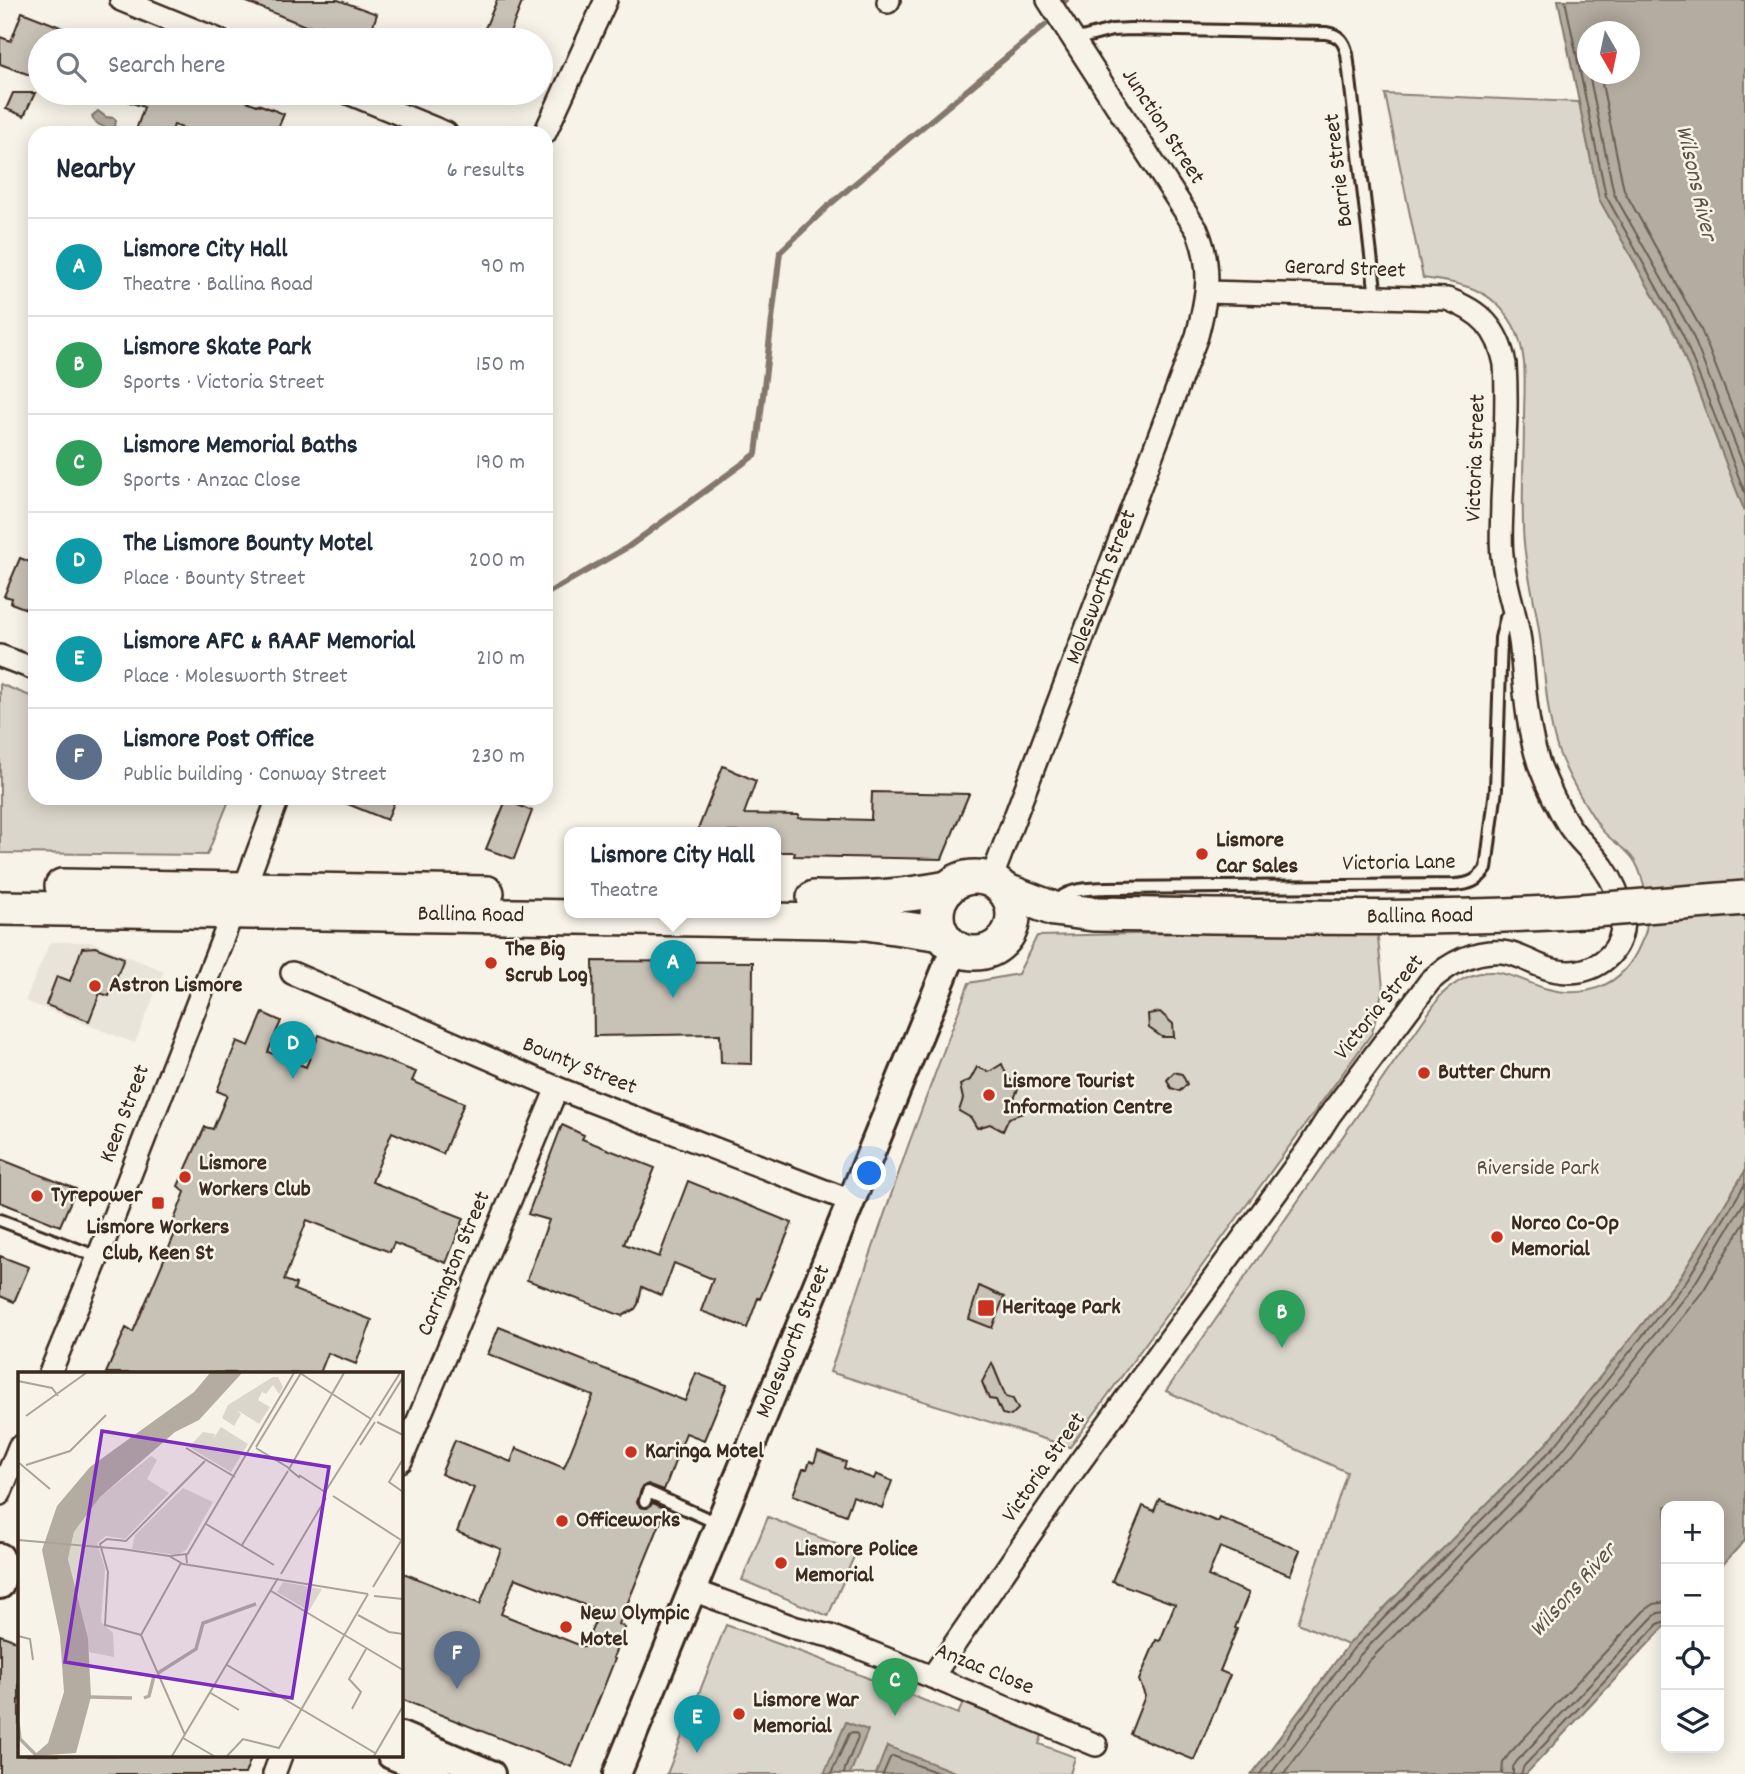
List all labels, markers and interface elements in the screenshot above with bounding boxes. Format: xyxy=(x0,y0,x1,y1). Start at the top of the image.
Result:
north arrow xyxy=(1577,21,1640,84)
search box xyxy=(28,28,553,105)
icon: search xyxy=(52,48,90,86)
text: Search here xyxy=(108,48,226,85)
street label: Junction Street xyxy=(1112,62,1212,192)
street label: Barrie Street xyxy=(1317,111,1363,229)
water label: Wilsons River xyxy=(1665,122,1725,247)
text: Nearby xyxy=(56,150,134,193)
text: 6 results xyxy=(447,155,525,188)
text: Lismore City Hall xyxy=(123,232,287,269)
text: A xyxy=(73,251,85,284)
text: 90 m xyxy=(481,251,525,284)
street label: Gerard Street xyxy=(1284,251,1406,289)
text: Theatre · Ballina Road xyxy=(123,269,313,302)
text: Lismore Skate Park xyxy=(123,330,311,367)
text: B xyxy=(74,349,84,382)
text: 150 m xyxy=(476,349,525,382)
text: Sports · Victoria Street xyxy=(123,367,324,400)
street label: Victoria Street xyxy=(1458,393,1496,523)
text: Lismore Memorial Baths xyxy=(123,428,358,465)
text: C xyxy=(73,447,85,480)
text: 190 m xyxy=(476,447,525,480)
text: Sports · Anzac Close xyxy=(123,465,301,498)
street label: Molesworth Street xyxy=(1058,505,1146,669)
text: The Lismore Bounty Motel xyxy=(123,526,373,563)
text: D xyxy=(73,545,85,578)
text: 200 m xyxy=(469,545,525,578)
text: Place · Bounty Street xyxy=(123,563,306,596)
text: Lismore AFC & RAAF Memorial xyxy=(123,624,415,661)
text: E xyxy=(74,643,84,676)
text: 210 m xyxy=(476,643,525,676)
text: Place · Molesworth Street xyxy=(123,661,348,694)
text: Lismore Post Office xyxy=(123,722,314,759)
text: F xyxy=(74,741,84,774)
text: 230 m xyxy=(471,741,525,774)
text: Public building · Conway Street xyxy=(123,759,387,792)
place label: Lismore Car Sales xyxy=(1216,825,1298,884)
popup xyxy=(564,827,781,918)
text: Lismore City Hall xyxy=(590,838,755,875)
marker: Lismore Car Sales xyxy=(1194,846,1210,862)
street label: Victoria Lane xyxy=(1342,847,1456,881)
text: Theatre xyxy=(590,875,658,908)
street label: Ballina Road xyxy=(417,898,525,933)
street label: Ballina Road xyxy=(1367,900,1474,934)
place label: The Big Scrub Log xyxy=(505,934,588,993)
pin: A xyxy=(650,940,696,998)
street label: Victoria Street xyxy=(1327,948,1433,1068)
marker: The Big Scrub Log xyxy=(483,955,499,971)
place label: Astron Lismore xyxy=(109,970,242,1003)
marker: Astron Lismore xyxy=(87,978,103,994)
pin: D xyxy=(270,1021,316,1079)
street label: Bounty Street xyxy=(517,1029,641,1105)
place label: Butter Churn xyxy=(1438,1057,1551,1090)
street label: Keen Street xyxy=(92,1060,160,1168)
marker: Butter Churn xyxy=(1416,1065,1432,1081)
place label: Lismore Tourist Information Centre xyxy=(1003,1066,1172,1125)
marker: Lismore Tourist Information Centre xyxy=(981,1087,997,1103)
place label: Lismore Workers Club xyxy=(199,1148,311,1207)
park label: Riverside Park xyxy=(1477,1153,1599,1186)
your location xyxy=(852,1156,886,1190)
marker: Lismore Workers Club xyxy=(177,1169,193,1185)
place label: Tyrepower xyxy=(51,1180,143,1213)
street label: Carrington Street xyxy=(410,1186,500,1342)
marker: Tyrepower xyxy=(29,1188,45,1204)
marker: Lismore Workers Club, Keen St xyxy=(150,1195,166,1211)
place label: Norco Co-Op Memorial xyxy=(1511,1208,1620,1267)
place label: Lismore Workers Club, Keen St xyxy=(87,1212,230,1271)
marker: Norco Co-Op Memorial xyxy=(1489,1229,1505,1245)
street label: Molesworth Street xyxy=(748,1260,840,1423)
pin: B xyxy=(1259,1290,1305,1348)
place label: Heritage Park xyxy=(1002,1292,1121,1325)
marker: Heritage Park xyxy=(976,1298,996,1318)
inset map xyxy=(18,1372,402,1756)
street label: Victoria Street xyxy=(995,1406,1095,1530)
place label: Karinga Motel xyxy=(645,1436,764,1469)
marker: Karinga Motel xyxy=(623,1444,639,1460)
map controls xyxy=(1661,1501,1724,1753)
button: + xyxy=(1661,1501,1724,1564)
place label: Officeworks xyxy=(576,1505,681,1538)
marker: Officeworks xyxy=(554,1513,570,1529)
place label: Lismore Police Memorial xyxy=(795,1534,918,1593)
water label: Wilsons River xyxy=(1522,1534,1628,1646)
marker: Lismore Police Memorial xyxy=(773,1555,789,1571)
button: − xyxy=(1661,1564,1724,1627)
place label: New Olympic Motel xyxy=(580,1598,689,1657)
marker: New Olympic Motel xyxy=(558,1619,574,1635)
button: locate xyxy=(1661,1627,1724,1690)
pin: F xyxy=(434,1631,480,1689)
street label: Anzac Close xyxy=(930,1635,1038,1705)
pin: C xyxy=(872,1658,918,1716)
place label: Lismore War Memorial xyxy=(753,1685,859,1744)
button: layers xyxy=(1661,1690,1724,1753)
pin: E xyxy=(674,1695,720,1753)
marker: Lismore War Memorial xyxy=(731,1706,747,1722)

